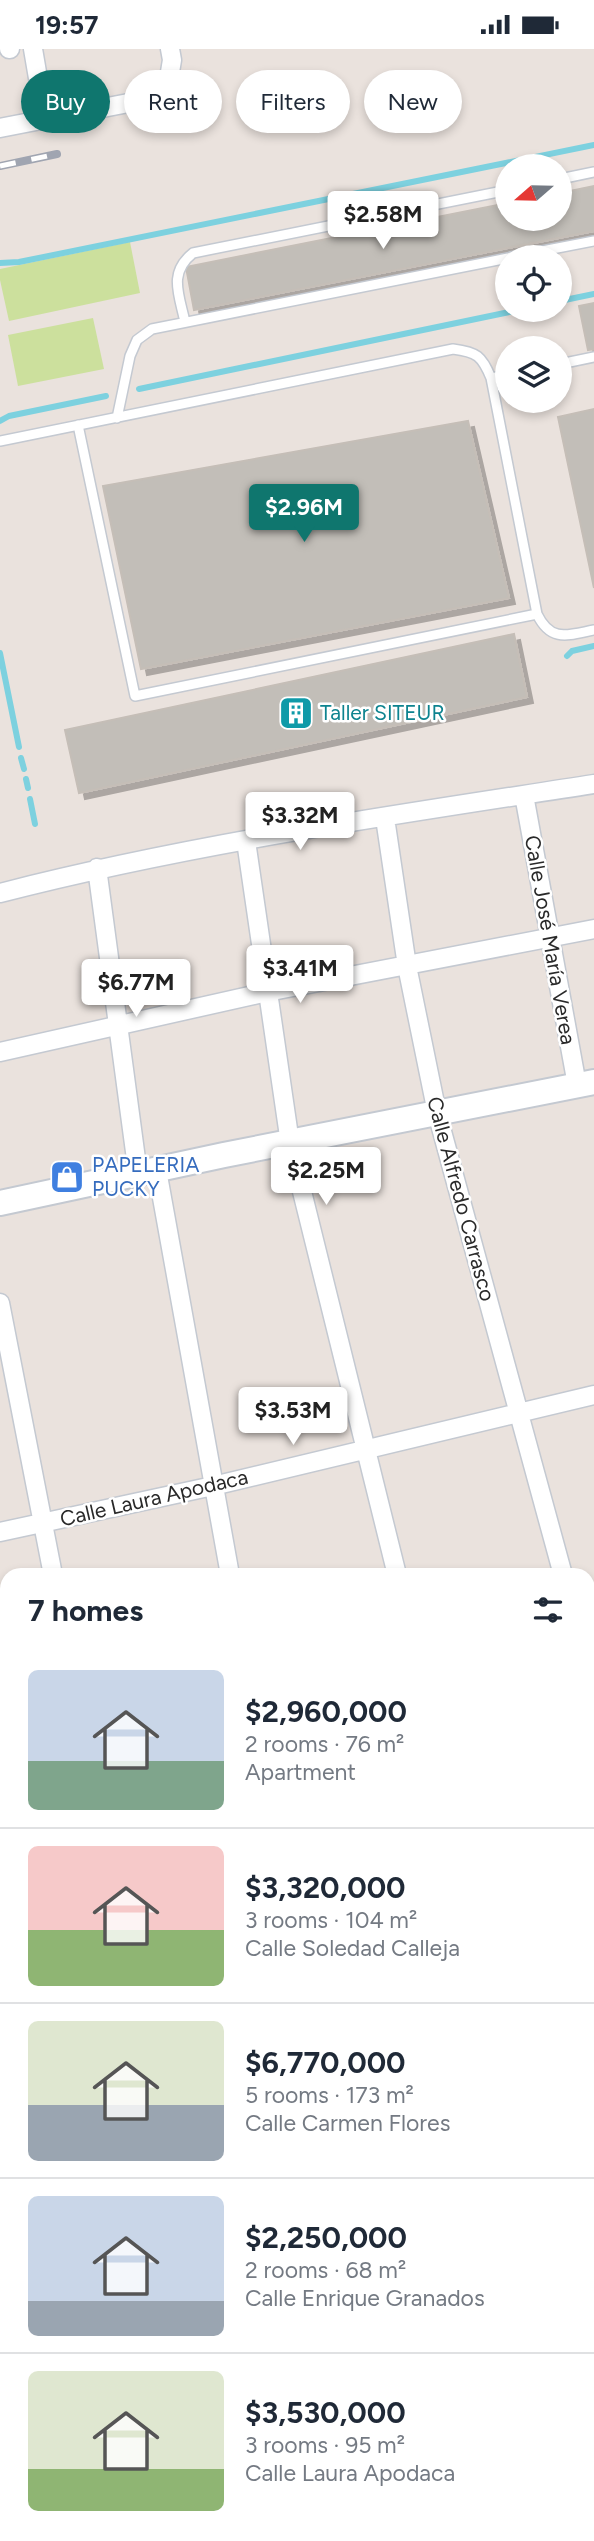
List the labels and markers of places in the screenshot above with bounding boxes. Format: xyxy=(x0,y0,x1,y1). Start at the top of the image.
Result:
pin: $2.58M xyxy=(326,191,440,251)
pin: $2.96M xyxy=(247,484,361,544)
building icon: Taller SITEUR xyxy=(277,694,315,732)
place label: Taller SITEUR xyxy=(320,700,445,725)
pin: $3.32M xyxy=(243,793,357,852)
pin: $3.41M xyxy=(243,946,357,1005)
pin: $6.77M xyxy=(79,960,193,1019)
pin: $2.25M xyxy=(269,1147,383,1207)
place label: PAPELERIA PUCKY xyxy=(92,1152,199,1201)
shop icon: PAPELERIA PUCKY xyxy=(48,1158,86,1196)
pin: $3.53M xyxy=(236,1387,350,1447)

